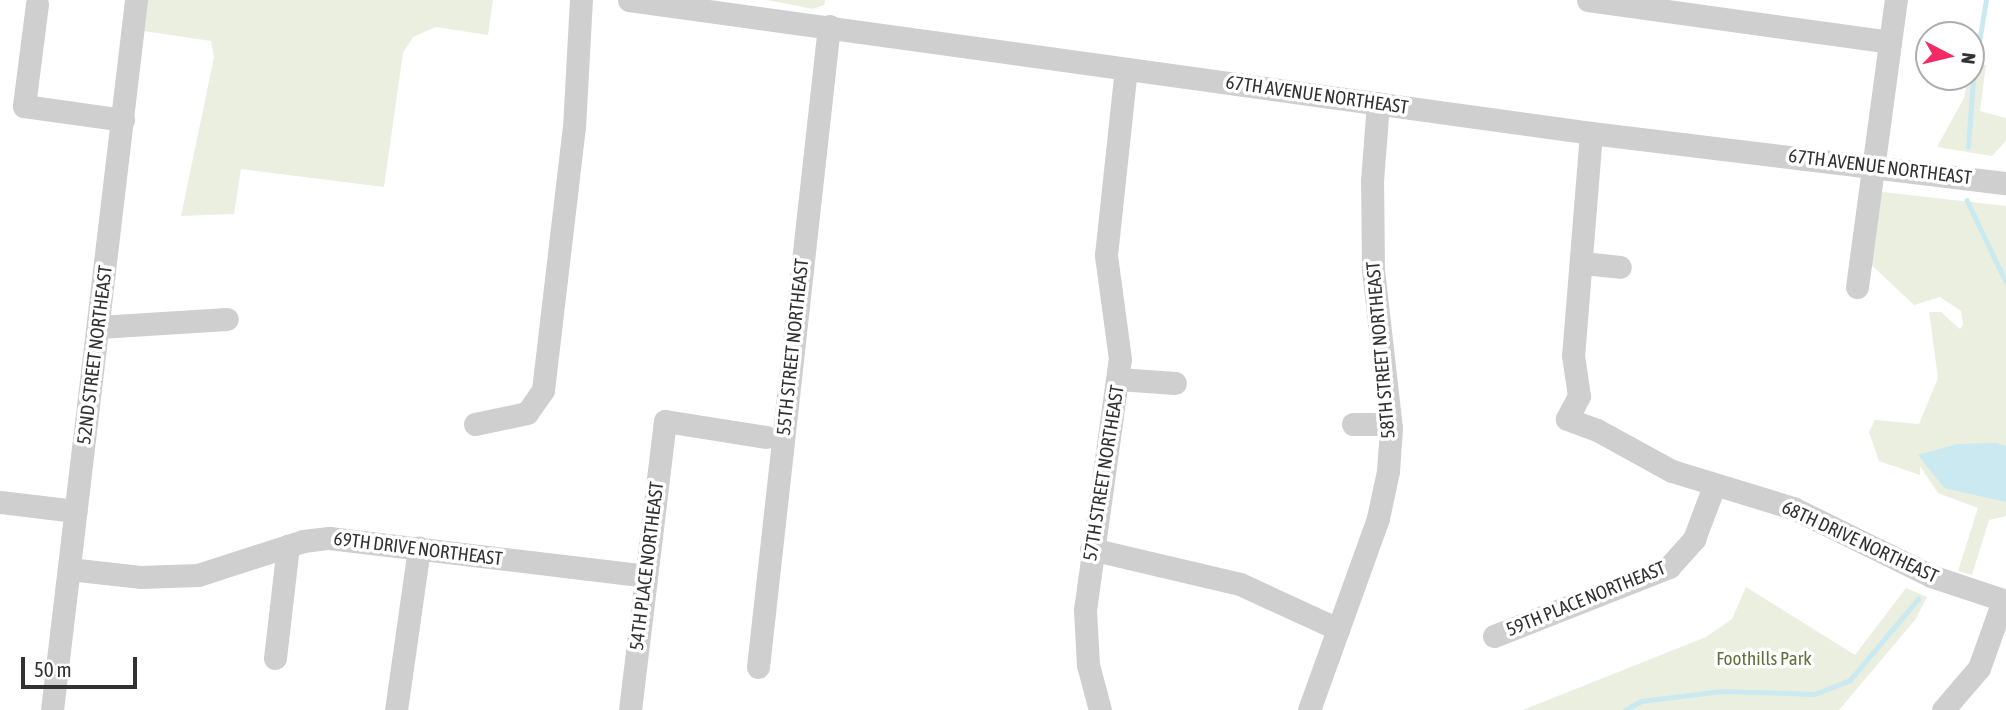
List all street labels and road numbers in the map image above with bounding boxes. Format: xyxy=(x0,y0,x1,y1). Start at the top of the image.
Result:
street label: 67TH AVENUE NORTHEAST xyxy=(1224,71,1410,119)
street label: 67TH AVENUE NORTHEAST xyxy=(1787,144,1973,190)
street label: 55TH STREET NORTHEAST xyxy=(772,257,814,437)
street label: 58TH STREET NORTHEAST xyxy=(1362,260,1400,440)
street label: 52ND STREET NORTHEAST xyxy=(73,264,117,446)
street label: 57TH STREET NORTHEAST xyxy=(1079,383,1129,563)
street label: 54TH PLACE NORTHEAST xyxy=(625,480,669,652)
street label: 68TH DRIVE NORTHEAST xyxy=(1778,496,1942,588)
street label: 69TH DRIVE NORTHEAST xyxy=(332,527,504,571)
street label: 59TH PLACE NORTHEAST xyxy=(1503,557,1669,641)

